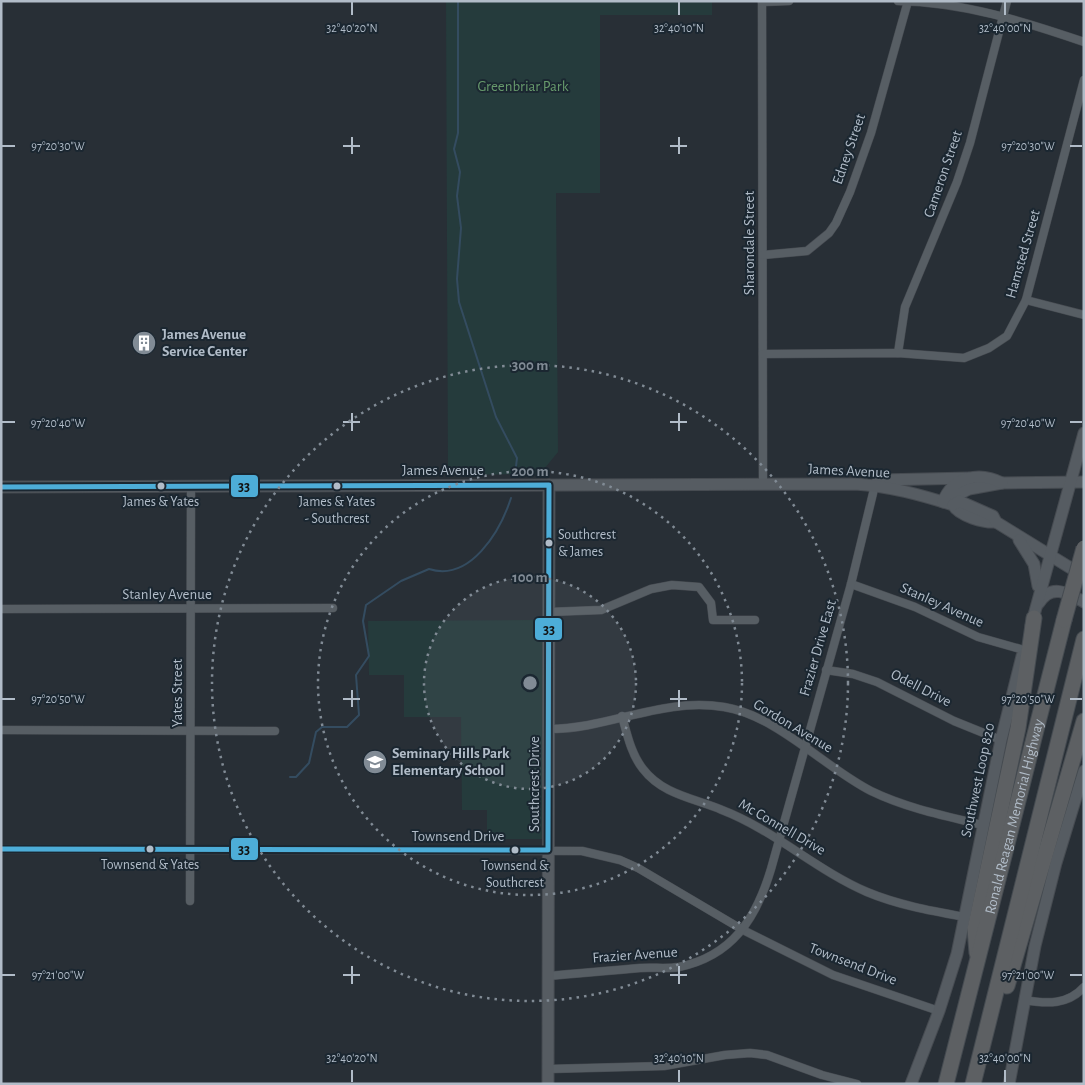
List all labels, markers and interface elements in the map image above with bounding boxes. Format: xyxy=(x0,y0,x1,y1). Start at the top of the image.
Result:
text: 32°40'20"N xyxy=(326,22,378,34)
text: 32°40'10"N xyxy=(654,22,704,34)
text: 32°40'00"N xyxy=(979,22,1031,34)
park label: Greenbriar Park xyxy=(477,79,569,94)
street label: Edney Street xyxy=(830,112,868,186)
street label: Cameron Street xyxy=(921,128,965,219)
text: 97°20'30"W xyxy=(31,140,85,152)
text: 97°20'30"W xyxy=(1001,140,1055,152)
street label: Sharondale Street xyxy=(742,191,757,295)
street label: Hamsted Street xyxy=(1003,208,1043,300)
place label: James Avenue Service Center xyxy=(162,327,248,359)
building icon: James Avenue Service Center xyxy=(131,330,157,356)
text: 300 m xyxy=(512,358,548,373)
text: 97°20'40"W xyxy=(31,417,85,429)
text: 97°20'40"W xyxy=(1001,417,1055,429)
street label: James Avenue xyxy=(808,461,890,481)
street label: James Avenue xyxy=(402,463,484,478)
text: 200 m xyxy=(511,464,549,479)
line badge: 33 xyxy=(230,474,259,498)
text: 33 xyxy=(238,480,250,494)
marker: James & Yates xyxy=(156,481,166,491)
marker: James & Yates - Southcrest xyxy=(332,481,342,491)
place label: James & Yates xyxy=(123,495,199,509)
place label: James & Yates - Southcrest xyxy=(299,495,375,526)
place label: Southcrest & James xyxy=(558,528,616,559)
marker: Southcrest & James xyxy=(544,538,554,548)
text: 100 m xyxy=(512,570,548,585)
street label: Stanley Avenue xyxy=(898,580,986,630)
street label: Stanley Avenue xyxy=(122,587,212,602)
street label: Frazier Drive East xyxy=(797,598,839,698)
line badge: 33 xyxy=(534,617,563,641)
text: 33 xyxy=(543,623,555,637)
street label: Yates Street xyxy=(170,658,185,727)
street label: Odell Drive xyxy=(889,666,954,710)
centre of rings xyxy=(521,674,539,692)
text: 97°20'50"W xyxy=(31,693,85,705)
text: 97°20'50"W xyxy=(1001,693,1055,705)
street label: Gordon Avenue xyxy=(751,696,835,756)
street label: Ronald Reagan Memorial Highway xyxy=(982,717,1046,916)
street label: Southwest Loop 820 xyxy=(959,721,997,839)
street label: Southcrest Drive xyxy=(527,736,542,832)
place label: Seminary Hills Park Elementary School xyxy=(392,746,510,778)
school or university icon: Seminary Hills Park Elementary School xyxy=(362,749,388,775)
street label: Mc Connell Drive xyxy=(736,796,828,858)
street label: Townsend Drive xyxy=(411,829,505,844)
line badge: 33 xyxy=(230,837,259,861)
text: 33 xyxy=(238,843,250,857)
marker: Townsend & Yates xyxy=(145,844,155,854)
marker: Townsend & Southcrest xyxy=(510,845,520,855)
place label: Townsend & Yates xyxy=(101,858,199,872)
place label: Townsend & Southcrest xyxy=(481,859,549,890)
street label: Townsend Drive xyxy=(807,940,899,988)
street label: Frazier Avenue xyxy=(592,945,678,965)
text: 97°21'00"W xyxy=(32,969,85,981)
text: 97°21'00"W xyxy=(1002,969,1055,981)
text: 32°40'20"N xyxy=(326,1052,378,1064)
text: 32°40'10"N xyxy=(654,1052,704,1064)
text: 32°40'00"N xyxy=(979,1052,1031,1064)

